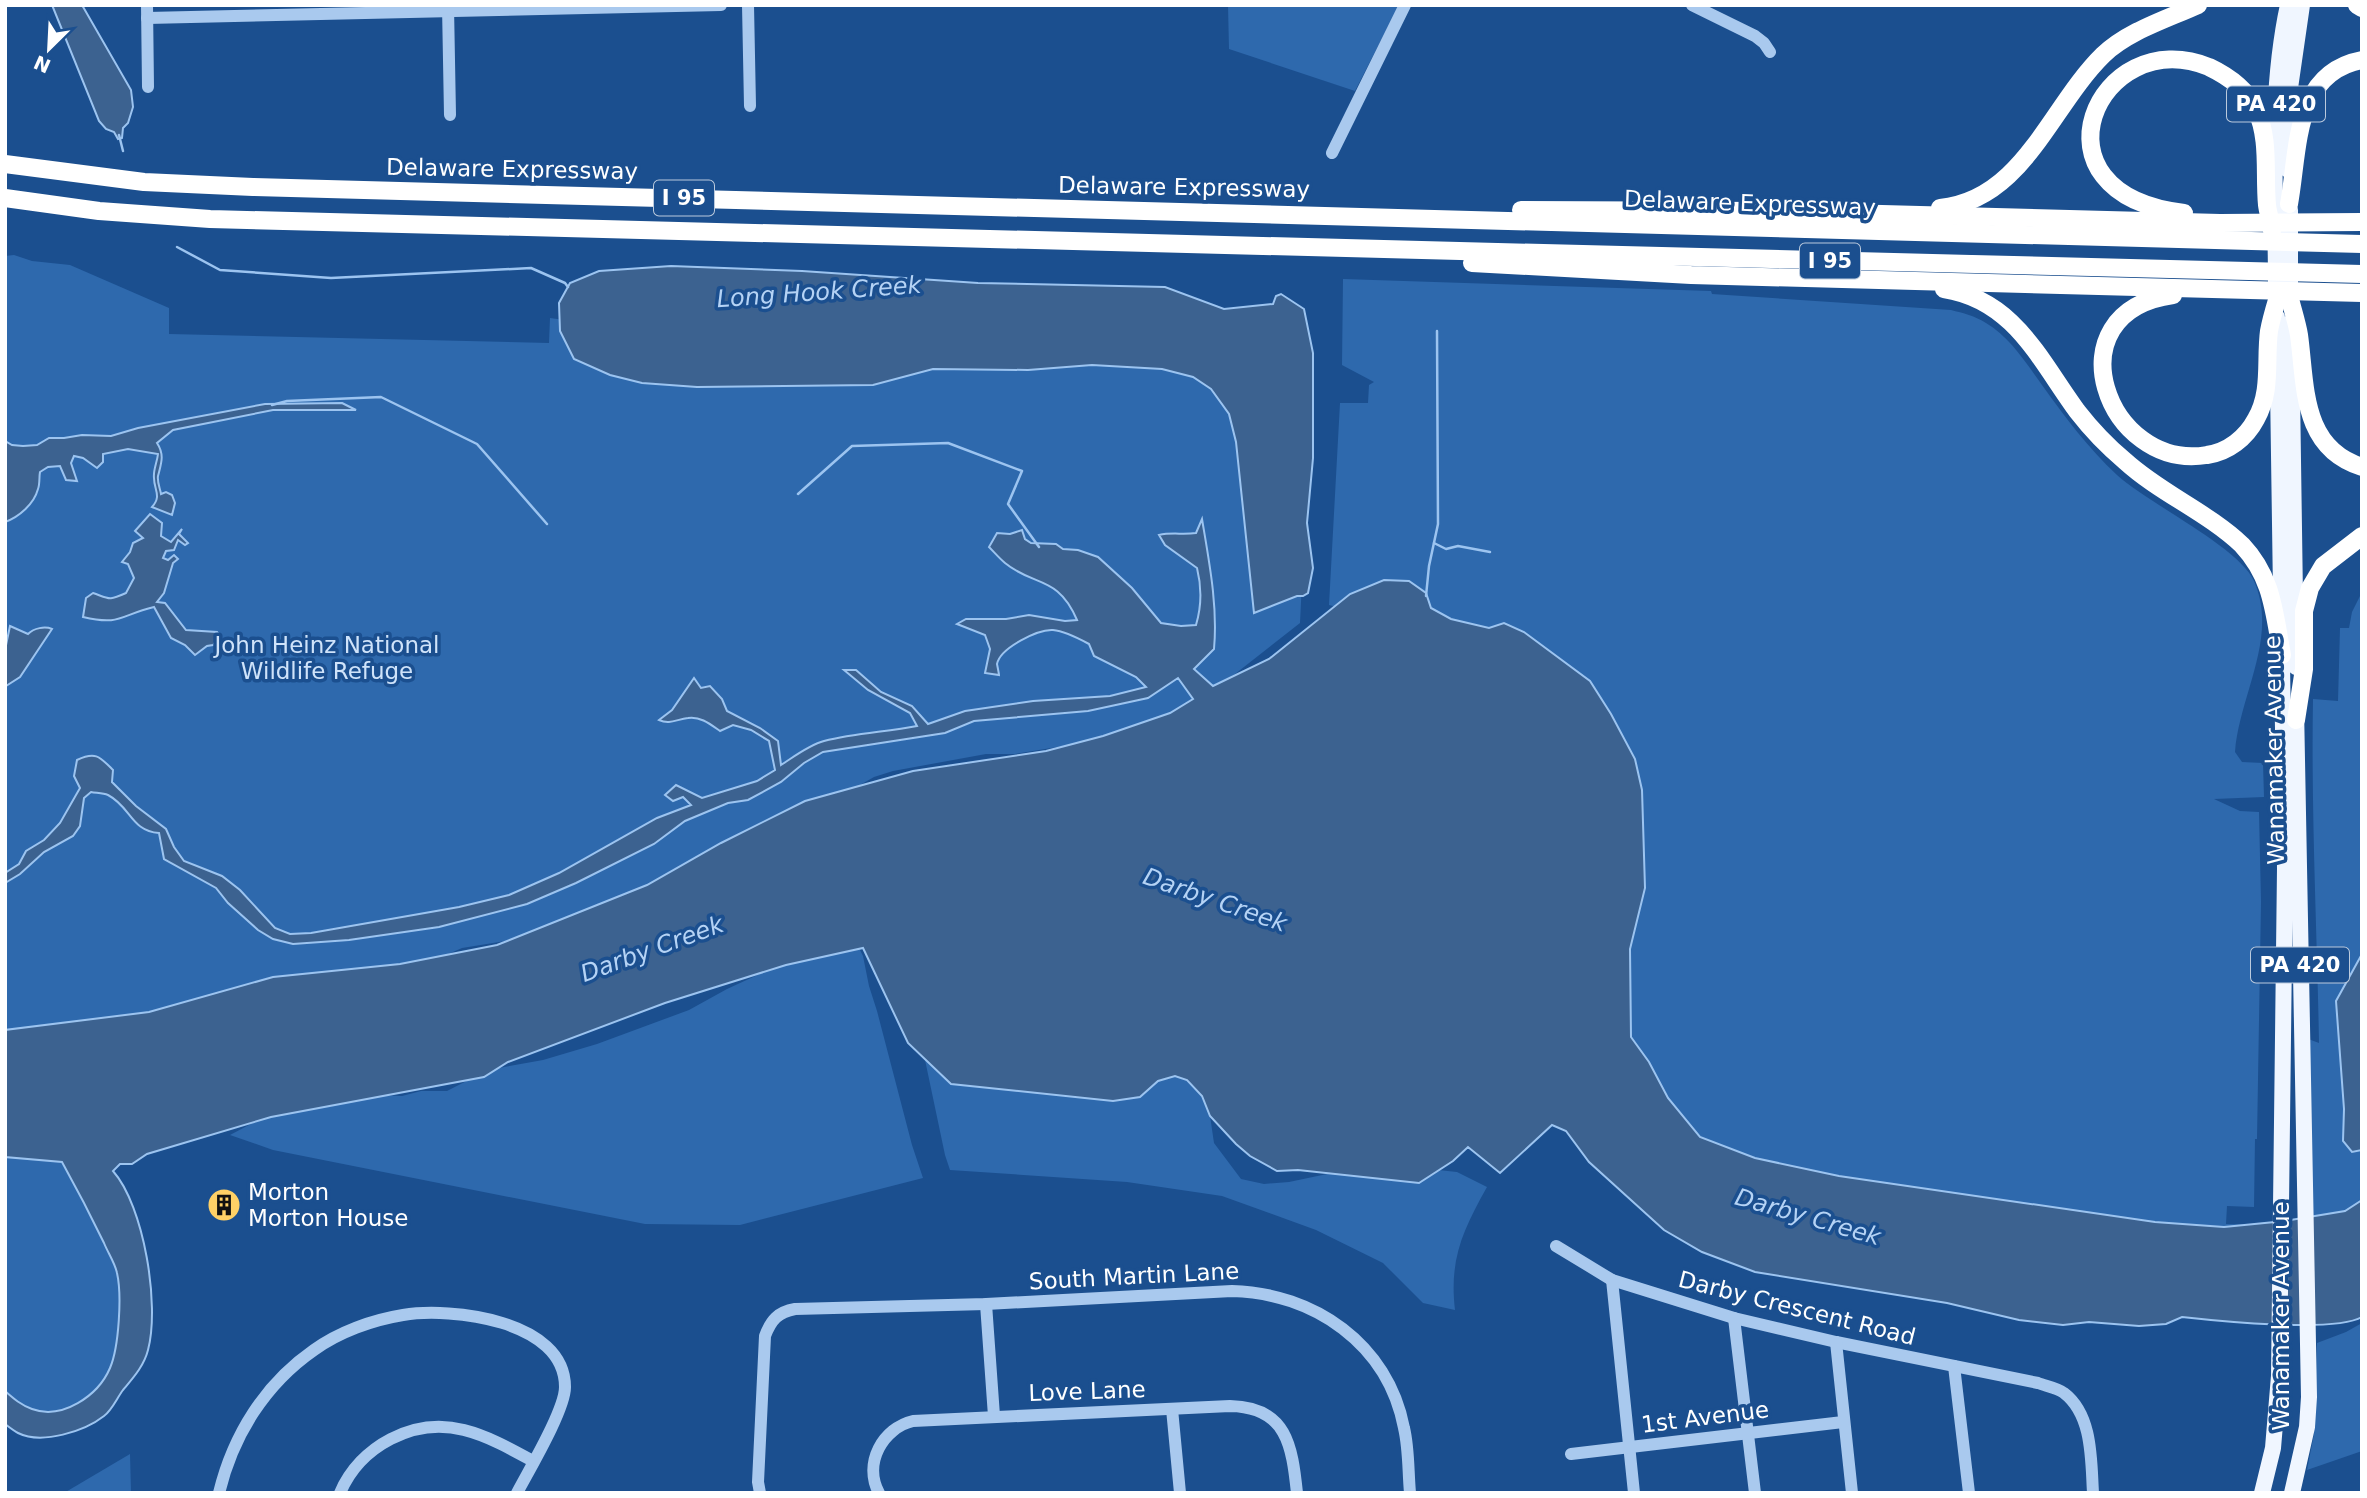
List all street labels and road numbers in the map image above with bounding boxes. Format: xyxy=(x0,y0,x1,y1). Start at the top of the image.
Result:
road number: PA 420 xyxy=(2227,86,2325,122)
street label: Delaware Expressway xyxy=(386,154,638,184)
street label: Delaware Expressway xyxy=(1058,172,1310,202)
road number: I 95 xyxy=(654,180,714,216)
street label: Delaware Expressway xyxy=(1624,186,1876,220)
road number: I 95 xyxy=(1800,244,1860,278)
street label: Wanamaker Avenue xyxy=(2259,635,2289,865)
road number: PA 420 xyxy=(2251,948,2349,982)
street label: Wanamaker Avenue xyxy=(2268,1201,2294,1431)
street label: South Martin Lane xyxy=(1028,1258,1240,1294)
street label: Darby Crescent Road xyxy=(1676,1266,1918,1350)
street label: Love Lane xyxy=(1028,1376,1146,1406)
street label: 1st Avenue xyxy=(1640,1396,1770,1438)

